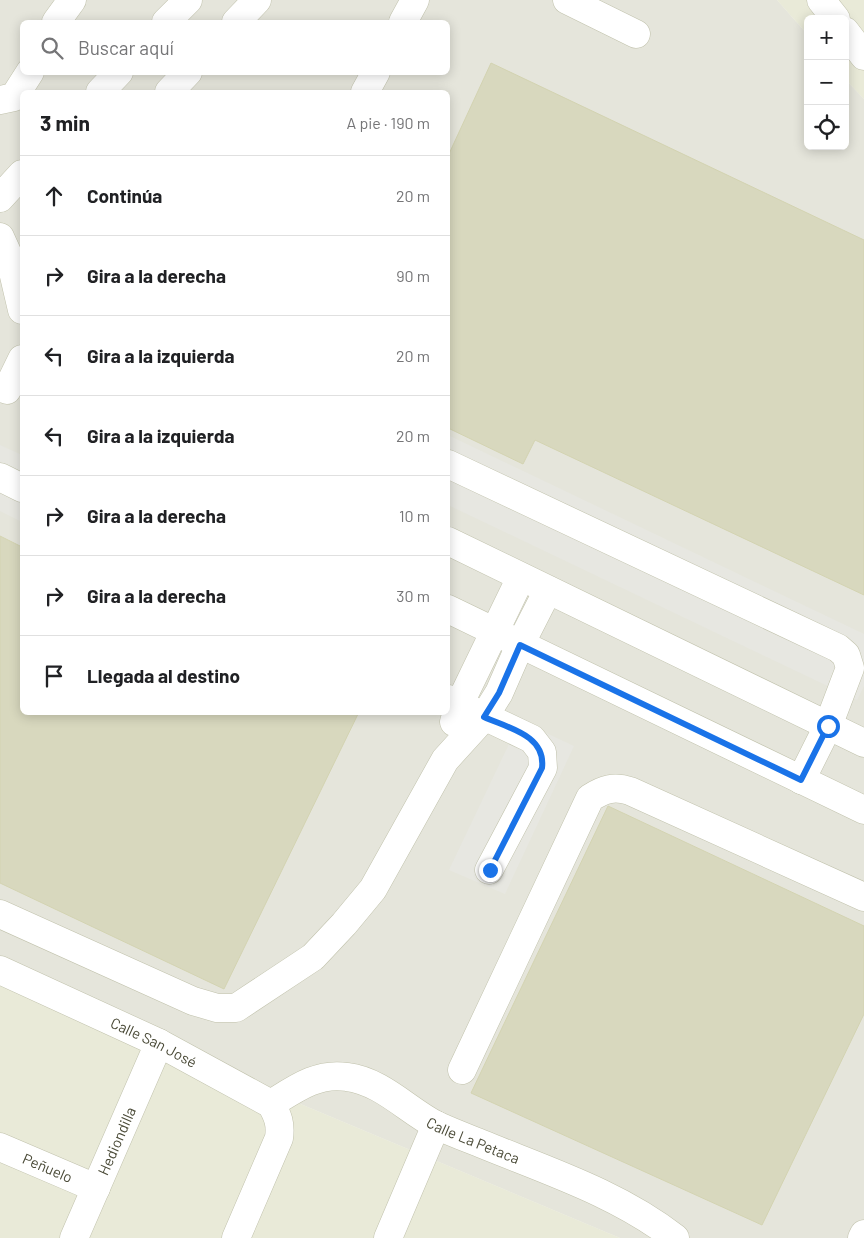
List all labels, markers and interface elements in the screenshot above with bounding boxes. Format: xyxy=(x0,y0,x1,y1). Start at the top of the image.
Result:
map controls xyxy=(804,15,849,150)
button: + xyxy=(804,15,849,60)
search box xyxy=(20,20,450,75)
icon: search xyxy=(38,34,66,62)
text: Buscar aquí xyxy=(78,36,174,59)
button: − xyxy=(804,60,849,105)
button: locate xyxy=(804,105,849,150)
text: 3 min xyxy=(40,110,90,135)
text: A pie · 190 m xyxy=(346,113,430,132)
icon: ahead xyxy=(40,182,68,210)
text: Continúa xyxy=(87,184,162,207)
text: 20 m xyxy=(396,186,430,205)
icon: right xyxy=(40,262,68,290)
text: Gira a la derecha xyxy=(87,264,226,287)
text: 90 m xyxy=(396,266,430,285)
icon: left xyxy=(40,342,68,370)
text: Gira a la izquierda xyxy=(87,344,235,367)
text: 20 m xyxy=(396,346,430,365)
icon: left xyxy=(40,422,68,450)
text: Gira a la izquierda xyxy=(87,424,235,447)
text: 20 m xyxy=(396,426,430,445)
icon: right xyxy=(40,502,68,530)
text: Gira a la derecha xyxy=(87,504,226,527)
text: 10 m xyxy=(399,506,430,525)
icon: right xyxy=(40,582,68,610)
text: Gira a la derecha xyxy=(87,584,226,607)
text: 30 m xyxy=(396,586,430,605)
icon: arrive xyxy=(40,662,68,690)
text: Llegada al destino xyxy=(87,664,240,687)
route start xyxy=(817,715,840,738)
route end xyxy=(479,859,502,882)
street label: Calle San José xyxy=(108,1013,200,1071)
street label: Hediondilla xyxy=(94,1104,139,1178)
street label: Calle La Petaca xyxy=(424,1113,522,1167)
street label: Peñuelo xyxy=(20,1149,75,1186)

